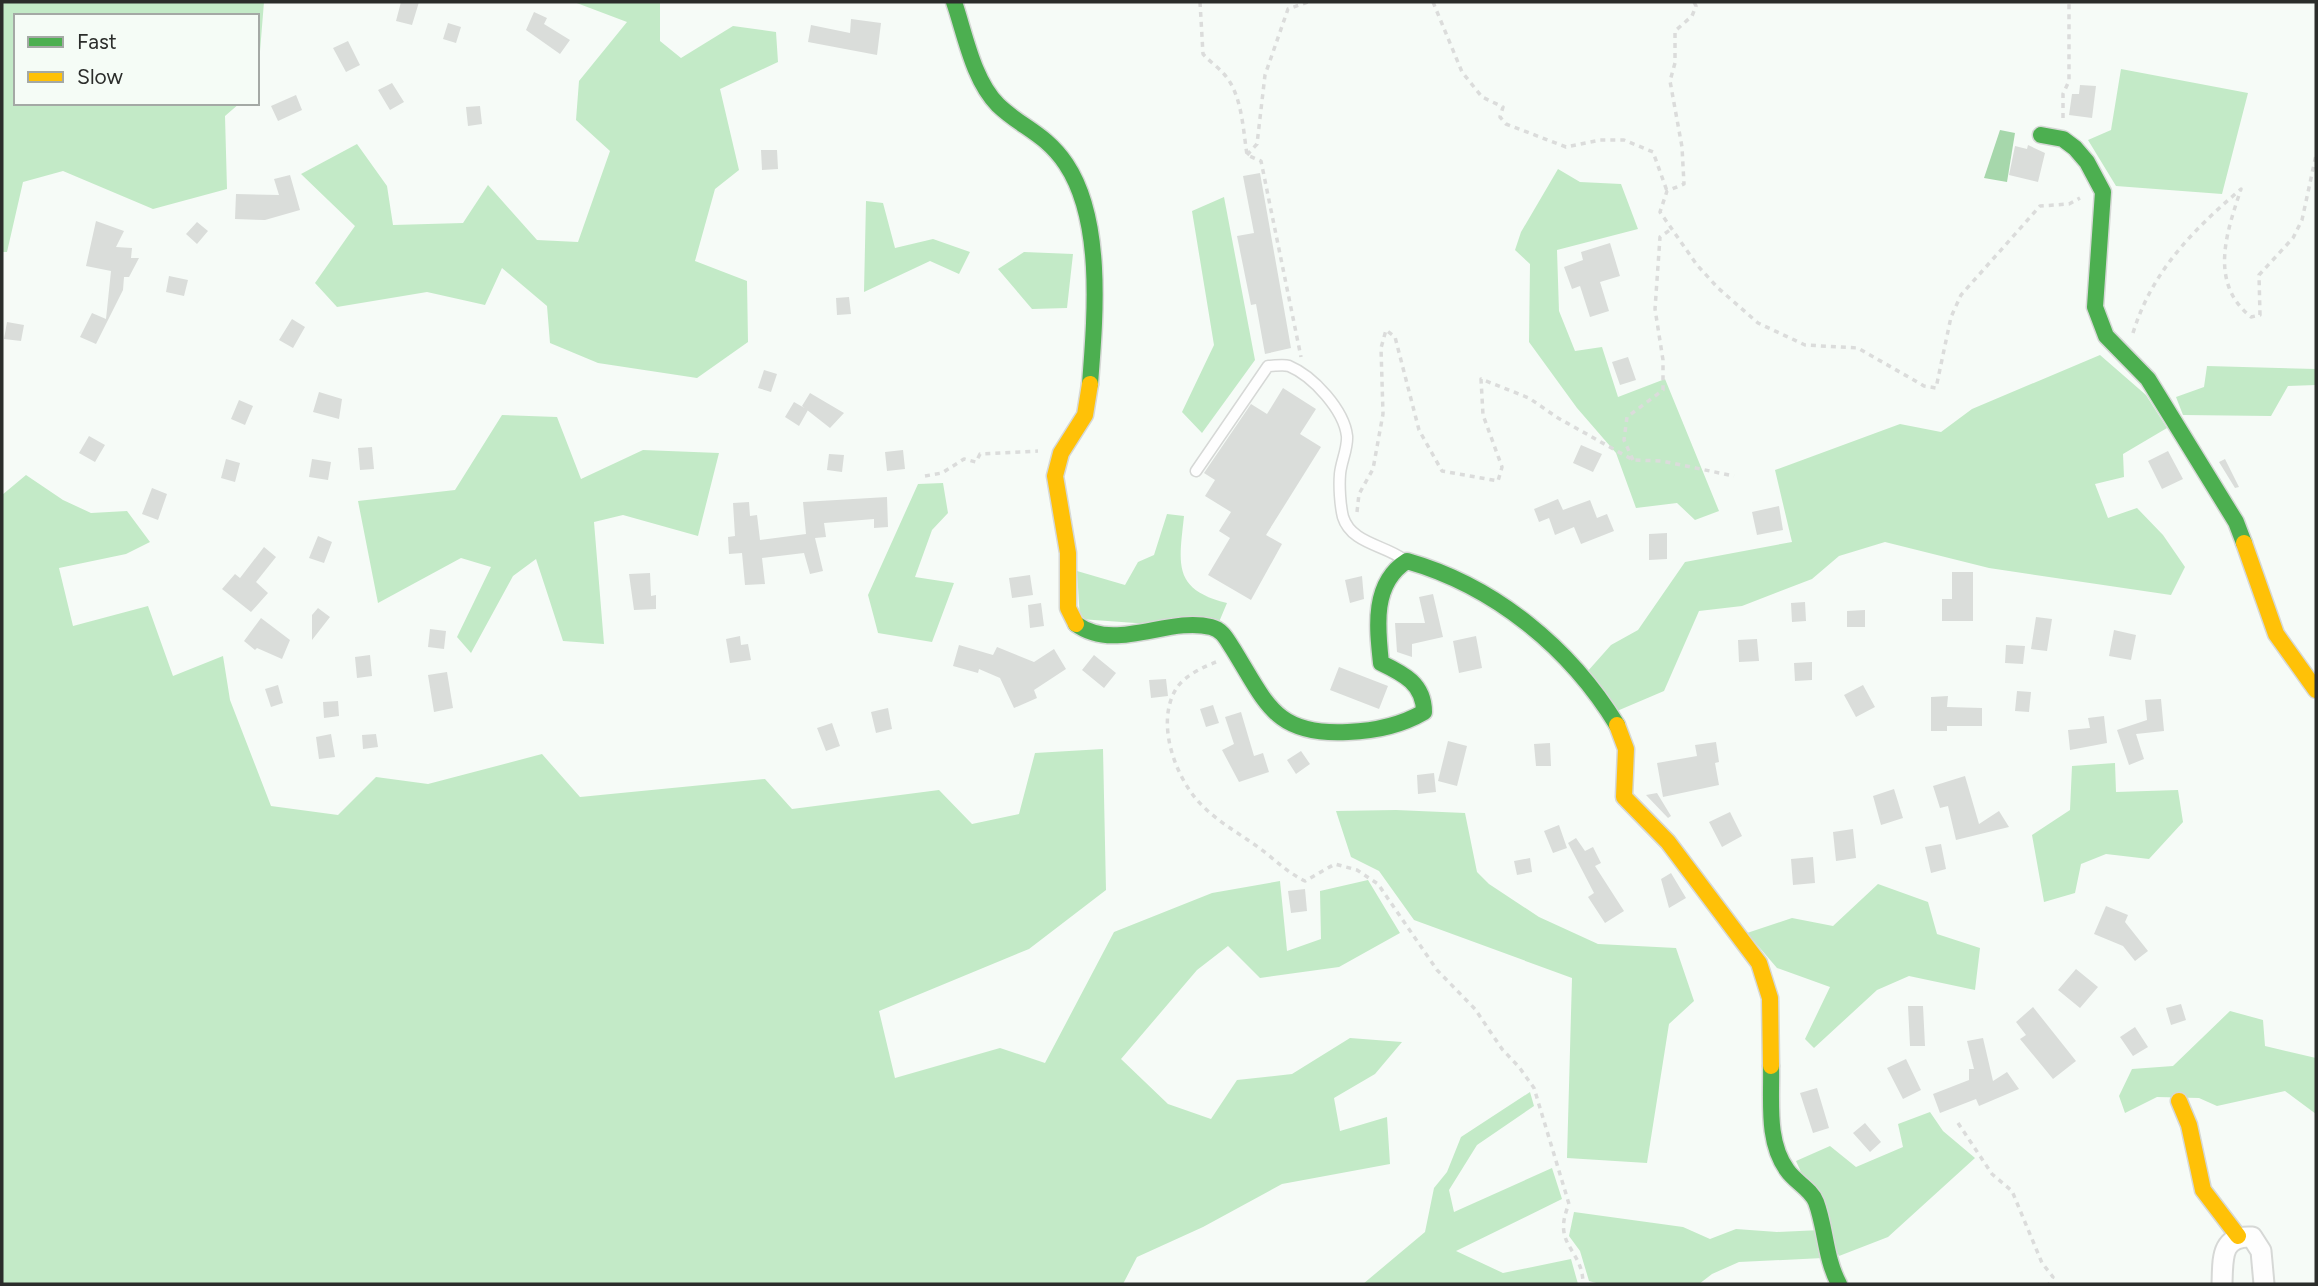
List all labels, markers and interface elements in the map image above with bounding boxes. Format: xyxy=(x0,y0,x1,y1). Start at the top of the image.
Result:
legend xyxy=(14,14,259,105)
text: Fast xyxy=(77,29,117,54)
text: Slow xyxy=(77,64,123,89)

